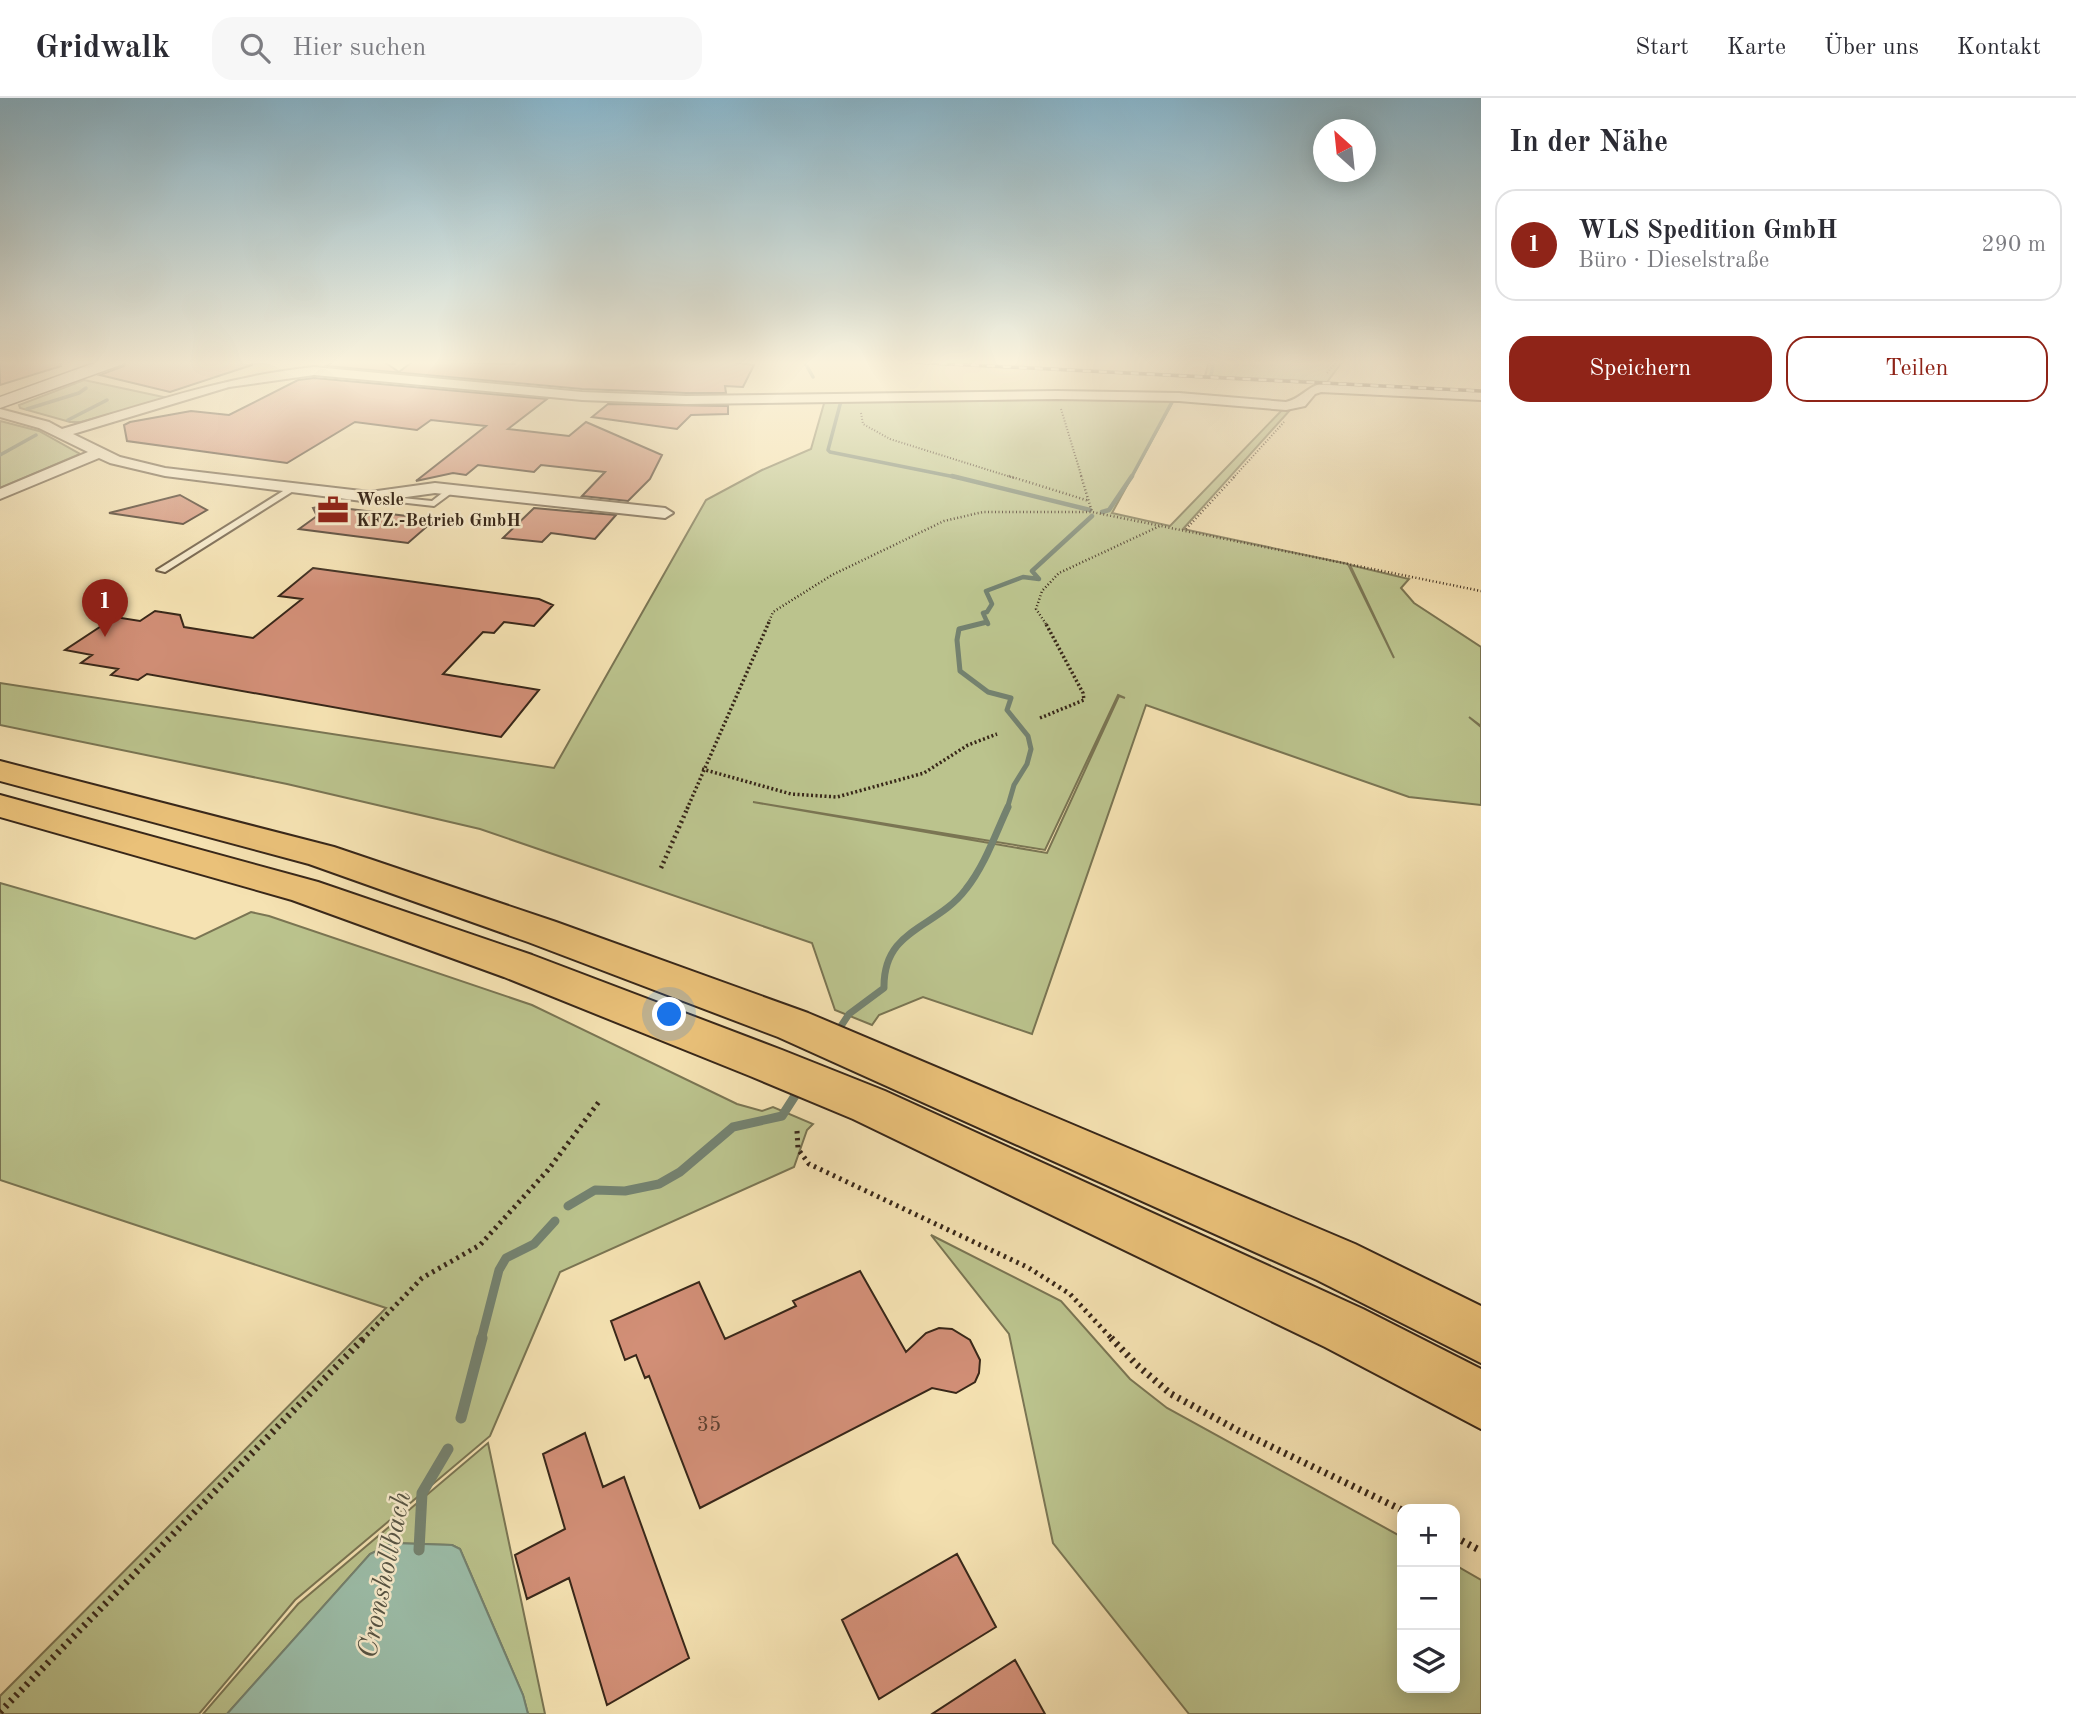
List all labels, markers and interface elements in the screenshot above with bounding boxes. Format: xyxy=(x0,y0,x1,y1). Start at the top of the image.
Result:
search box xyxy=(212,17,702,80)
icon: search xyxy=(236,29,274,67)
text: Gridwalk xyxy=(35,32,170,65)
text: Hier suchen xyxy=(292,35,426,61)
text: Start xyxy=(1635,36,1689,60)
text: Karte xyxy=(1727,36,1786,60)
text: Über uns xyxy=(1824,36,1919,60)
text: Kontakt xyxy=(1957,36,2041,60)
north arrow xyxy=(1313,119,1376,182)
text: In der Nähe xyxy=(1509,128,1668,158)
text: WLS Spedition GmbH xyxy=(1578,218,1838,244)
text: 1 xyxy=(1527,233,1541,256)
text: 290 m xyxy=(1981,233,2046,256)
text: Büro · Dieselstraße xyxy=(1578,249,1769,272)
button: Speichern xyxy=(1509,336,1772,402)
button: Teilen xyxy=(1786,336,2048,402)
place label: Wesle KFZ.-Betrieb GmbH xyxy=(356,491,521,530)
office icon: Wesle KFZ.-Betrieb GmbH xyxy=(316,493,350,527)
pin: 1 xyxy=(82,579,128,637)
your location xyxy=(652,997,686,1031)
house number: 35 xyxy=(697,1415,721,1436)
water label: Cronshollbach xyxy=(355,1489,417,1661)
map controls xyxy=(1397,1504,1460,1693)
button: + xyxy=(1397,1504,1460,1567)
button: − xyxy=(1397,1567,1460,1630)
button: layers xyxy=(1397,1630,1460,1693)

